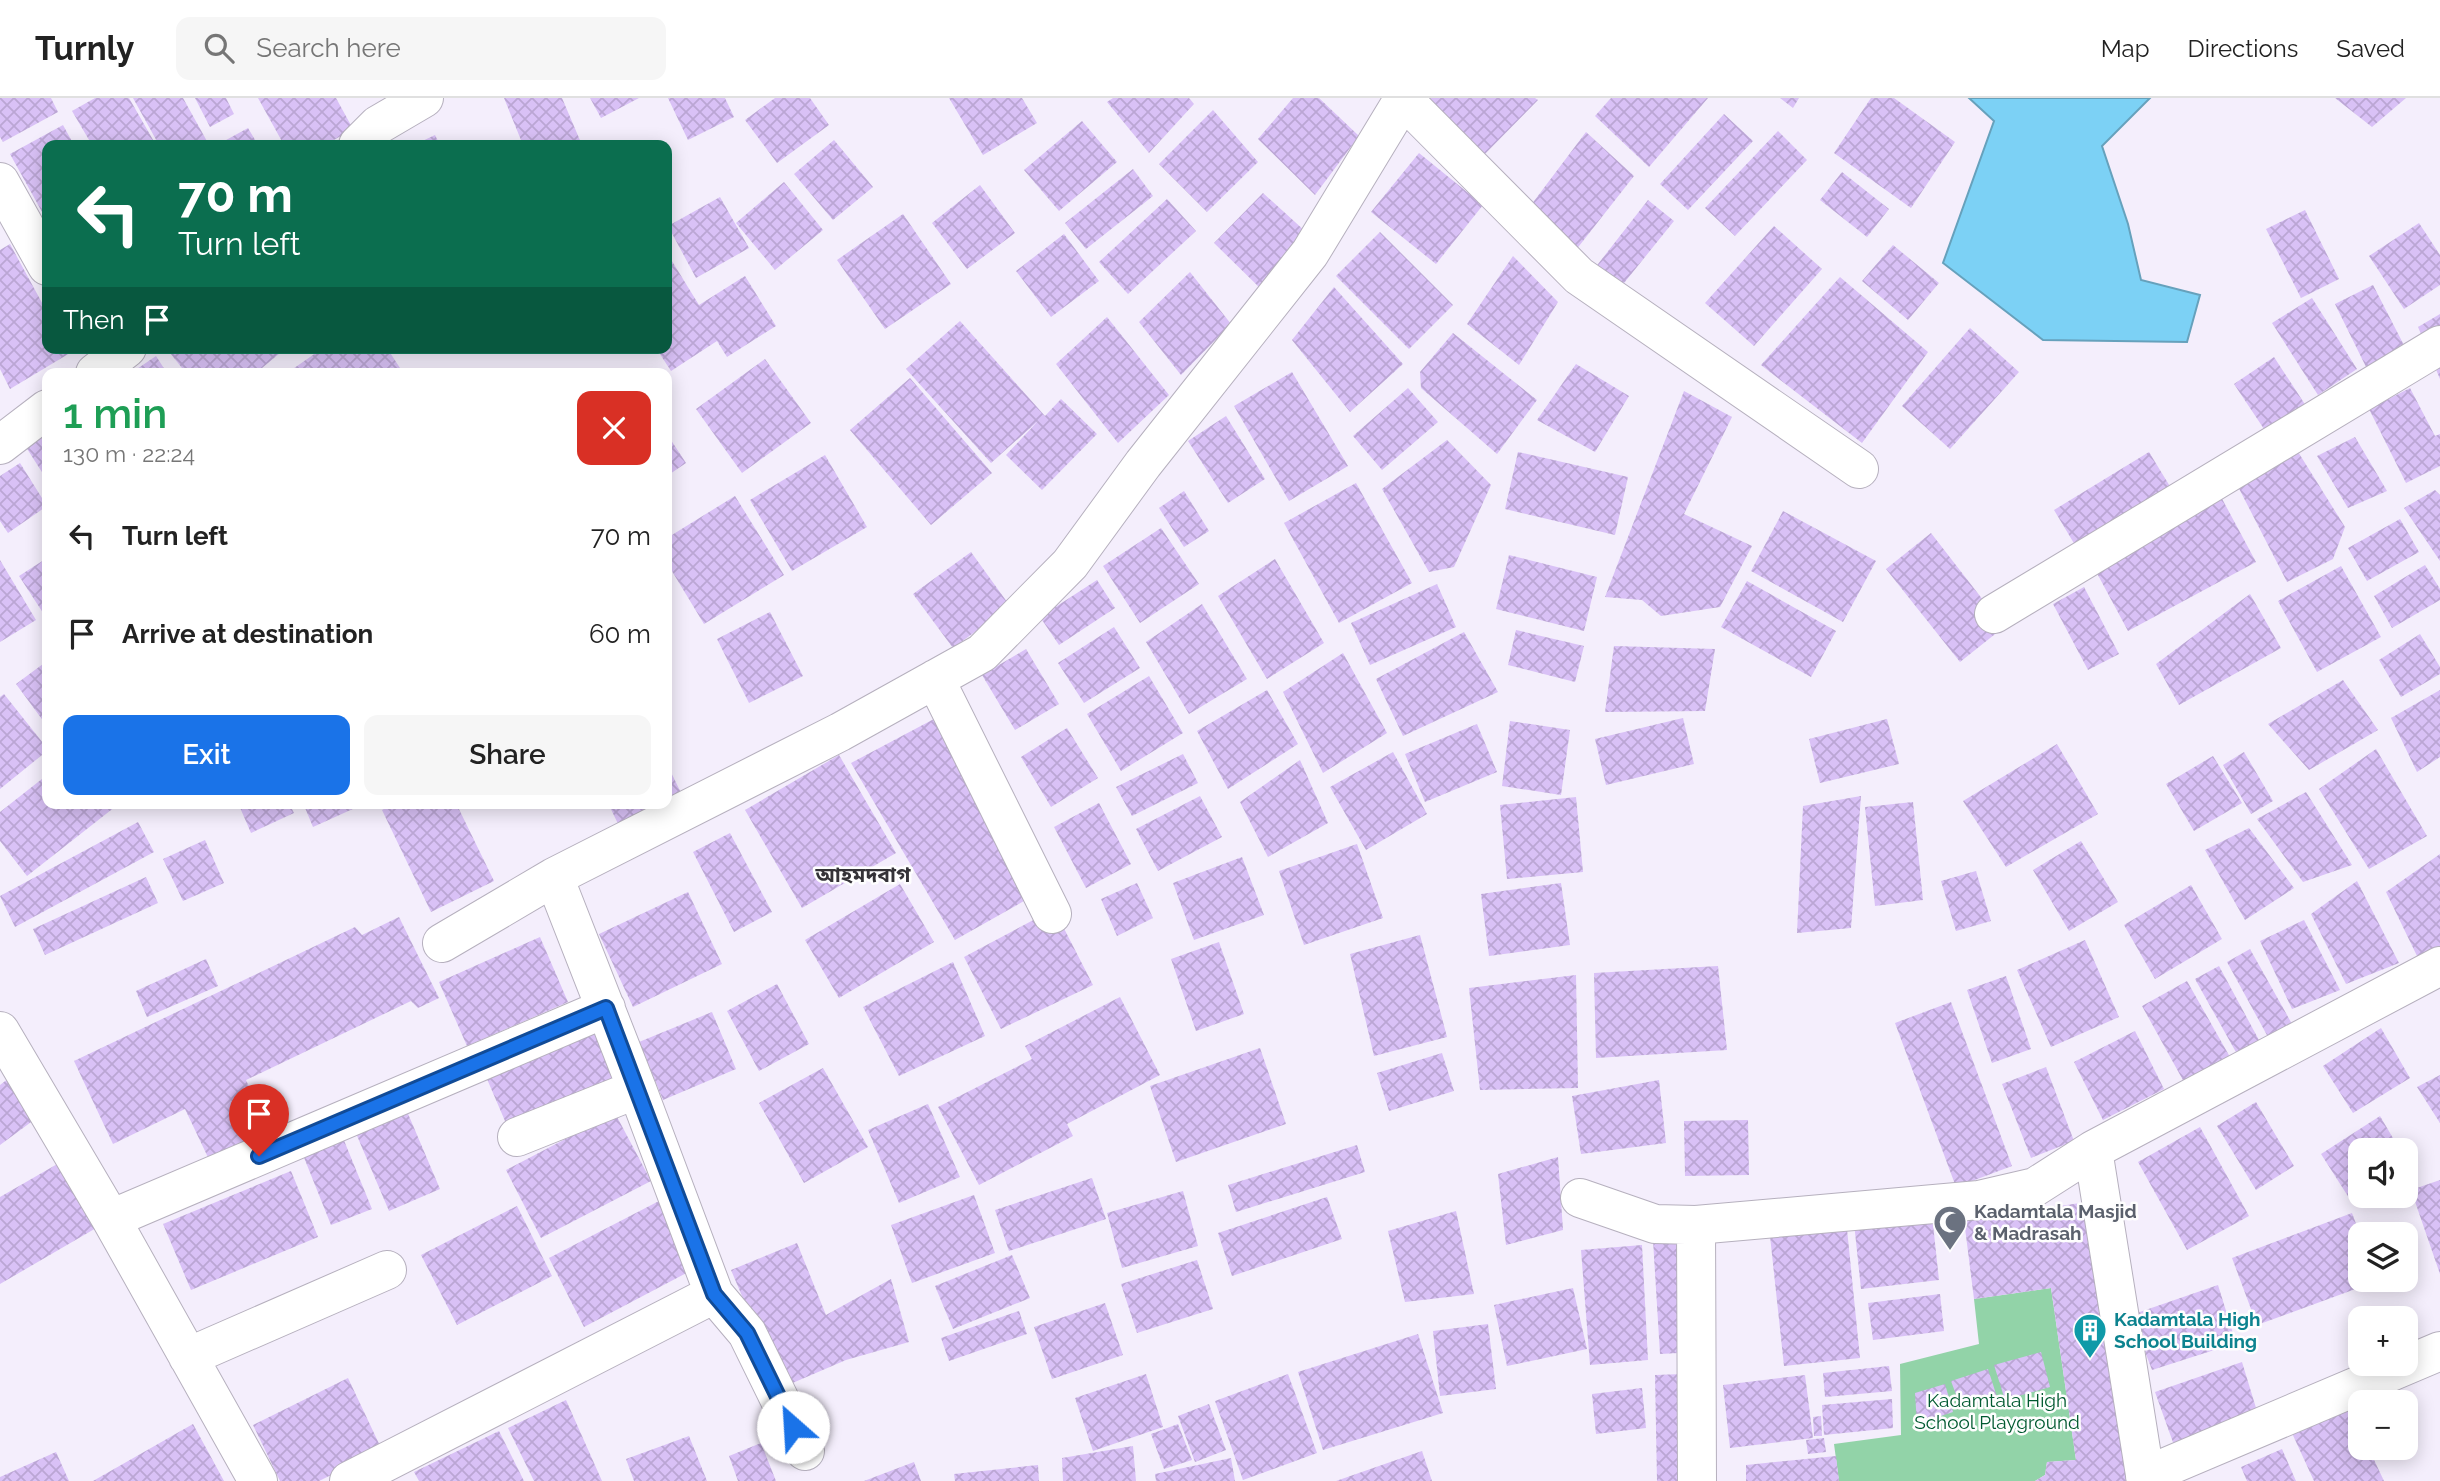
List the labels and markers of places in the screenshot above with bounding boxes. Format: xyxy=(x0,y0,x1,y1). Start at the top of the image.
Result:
pin xyxy=(229,1084,289,1156)
place label: Kadamtala Masjid & Madrasah xyxy=(1974,1200,2137,1244)
mosque icon: Kadamtala Masjid & Madrasah xyxy=(1931,1203,1969,1252)
place label: Kadamtala High School Building xyxy=(2114,1308,2261,1352)
building icon: Kadamtala High School Building xyxy=(2071,1311,2109,1360)

